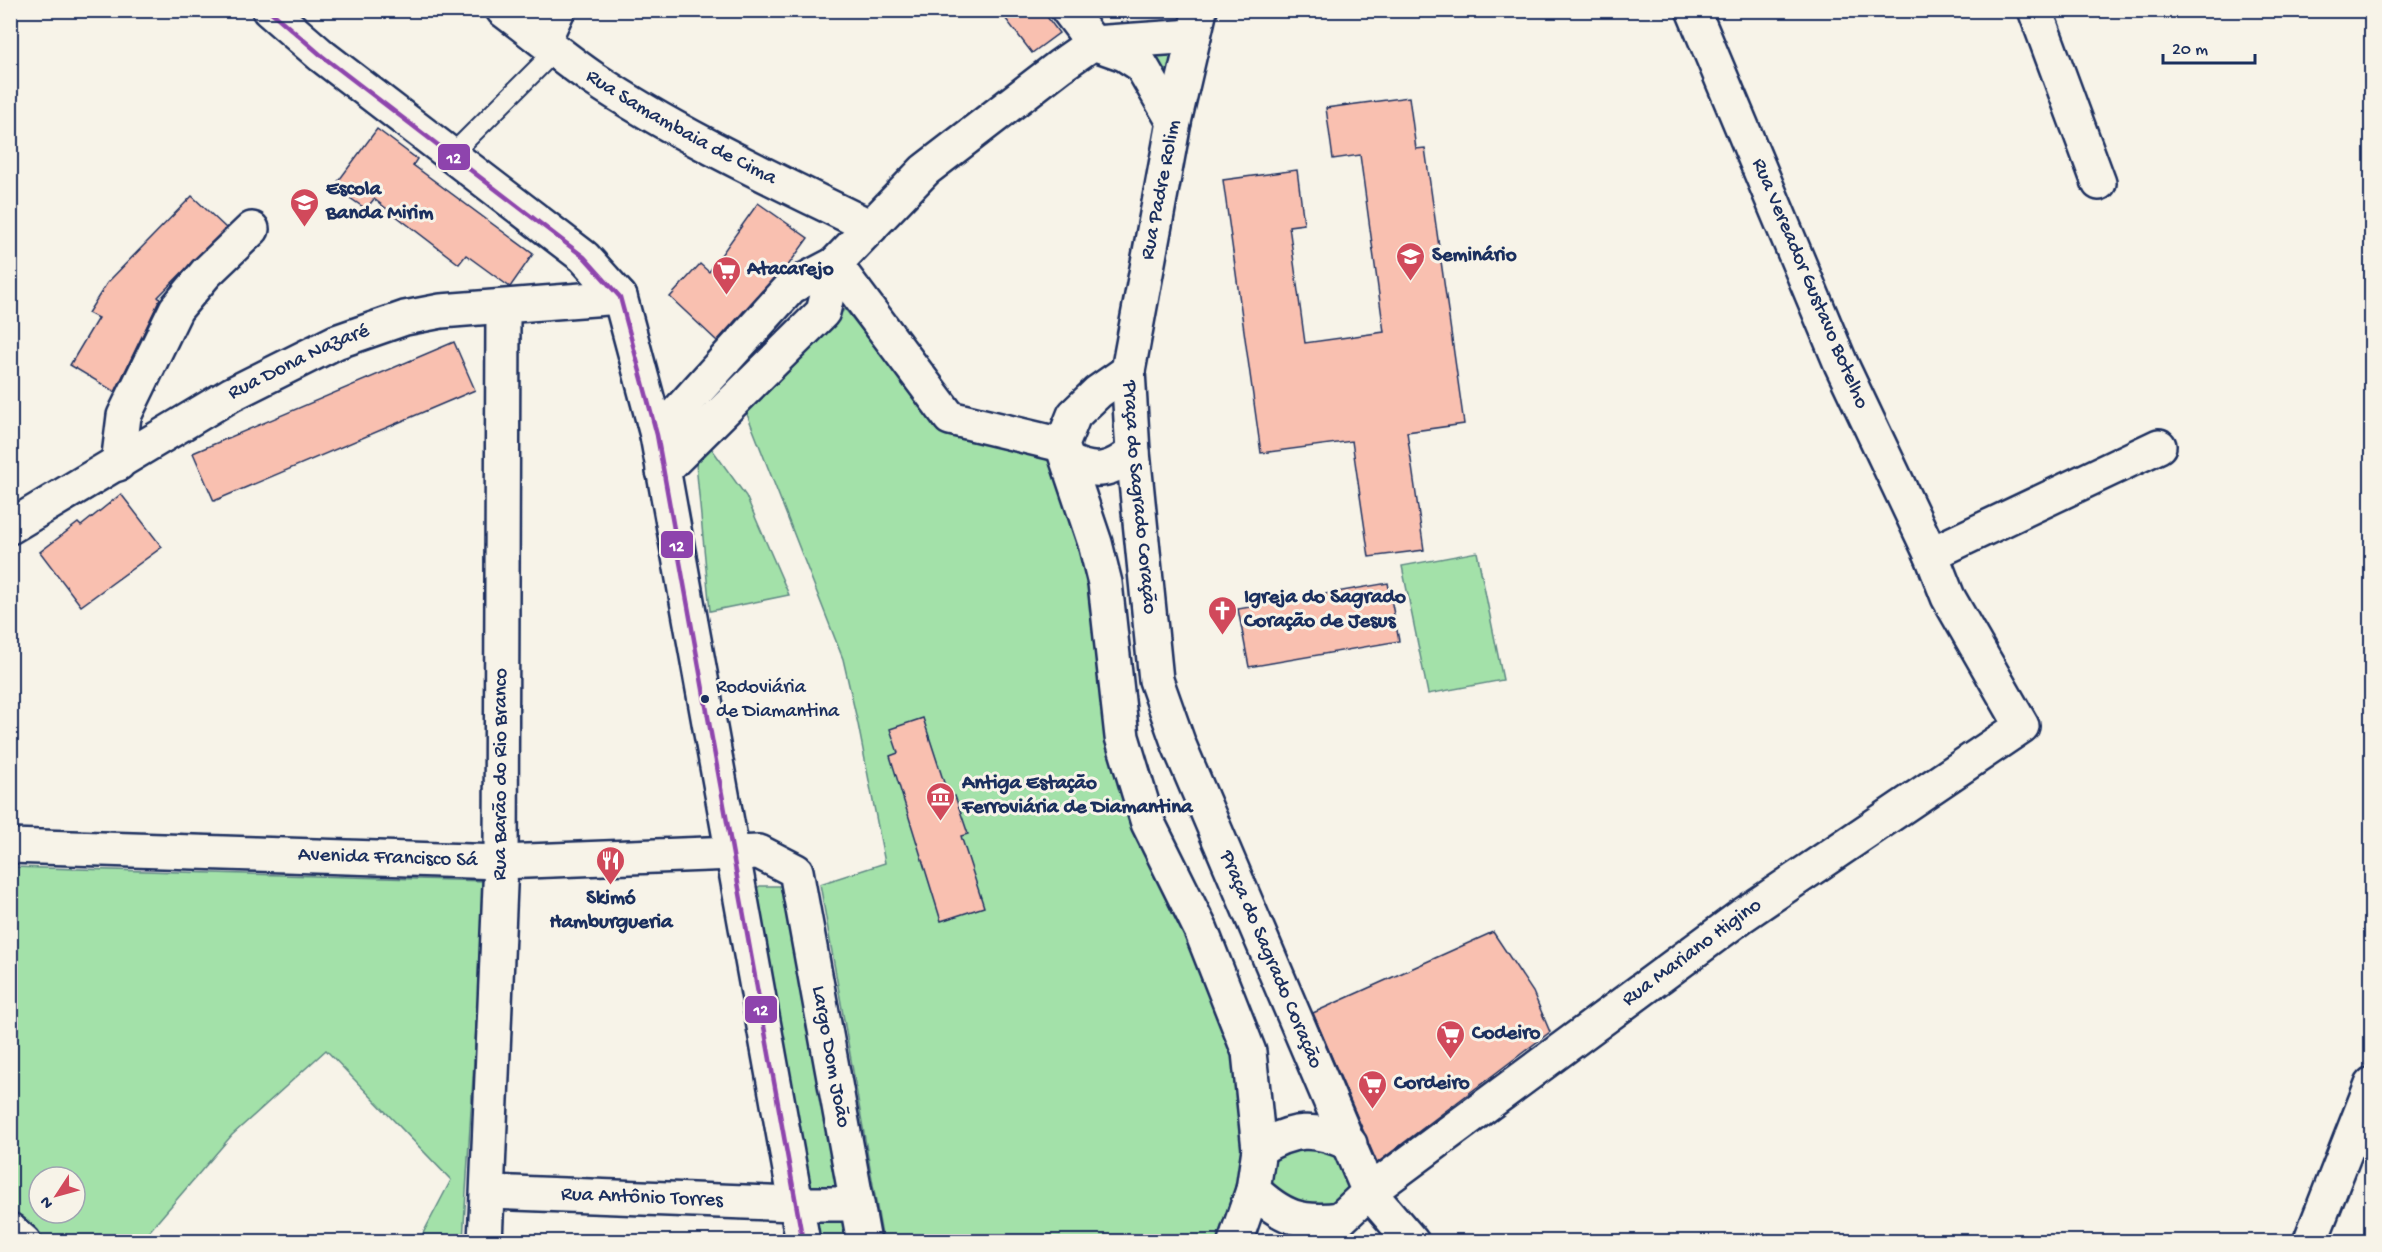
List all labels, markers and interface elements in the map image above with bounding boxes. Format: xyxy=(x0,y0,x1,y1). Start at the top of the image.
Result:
scale bar xyxy=(2163,27,2254,65)
text: 20 m xyxy=(2172,40,2208,61)
street label: Rua Samambaia de Cima xyxy=(581,64,782,192)
street label: Rua Padre Rolim xyxy=(1136,118,1188,262)
line badge: 12 xyxy=(437,143,471,171)
text: 12 xyxy=(446,151,461,170)
street label: Rua Vereador Gustavo Botelho xyxy=(1745,155,1873,413)
place label: Escola Banda Mirim xyxy=(325,178,433,227)
school or university icon: Escola Banda Mirim xyxy=(289,186,321,228)
school or university icon: Seminário xyxy=(1395,240,1427,282)
place label: Seminário xyxy=(1432,244,1517,269)
supermarket icon: Atacarejo xyxy=(710,254,742,296)
place label: Atacarejo xyxy=(746,258,834,283)
street label: Rua Dona Nazaré xyxy=(224,318,374,406)
street label: Praça do Sagrado Coração xyxy=(1116,379,1162,615)
line badge: 12 xyxy=(660,530,694,559)
text: 12 xyxy=(669,539,684,558)
place label: Igreja do Sagrado Coração de Jesus xyxy=(1243,586,1406,635)
church icon: Igreja do Sagrado Coração de Jesus xyxy=(1207,594,1239,636)
street label: Rua Barão do Rio Branco xyxy=(488,668,514,881)
place label: Rodoviária de Diamantina xyxy=(716,677,840,724)
marker: Rodoviária de Diamantina xyxy=(699,693,711,705)
place label: Antiga Estação Ferroviária de Diamantina xyxy=(961,772,1194,821)
museum icon: Antiga Estação Ferroviária de Diamantina xyxy=(925,780,957,822)
street label: Avenida Francisco Sá xyxy=(298,843,479,874)
restaurant icon: Skimó Hamburgueria xyxy=(595,844,627,886)
street label: Praça do Sagrado Coração xyxy=(1213,846,1328,1073)
place label: Skimó Hamburgueria xyxy=(549,887,674,936)
street label: Rua Mariano Higino xyxy=(1617,893,1767,1013)
street label: Largo Dom João xyxy=(805,984,855,1130)
line badge: 12 xyxy=(744,995,778,1024)
text: 12 xyxy=(753,1003,768,1022)
supermarket icon: Codeiro xyxy=(1435,1018,1467,1060)
place label: Codeiro xyxy=(1471,1022,1540,1047)
supermarket icon: Cordeiro xyxy=(1357,1068,1389,1110)
place label: Cordeiro xyxy=(1393,1072,1470,1097)
north arrow xyxy=(27,1165,87,1225)
street label: Rua Antônio Torres xyxy=(560,1182,725,1214)
text: N xyxy=(37,1192,58,1212)

